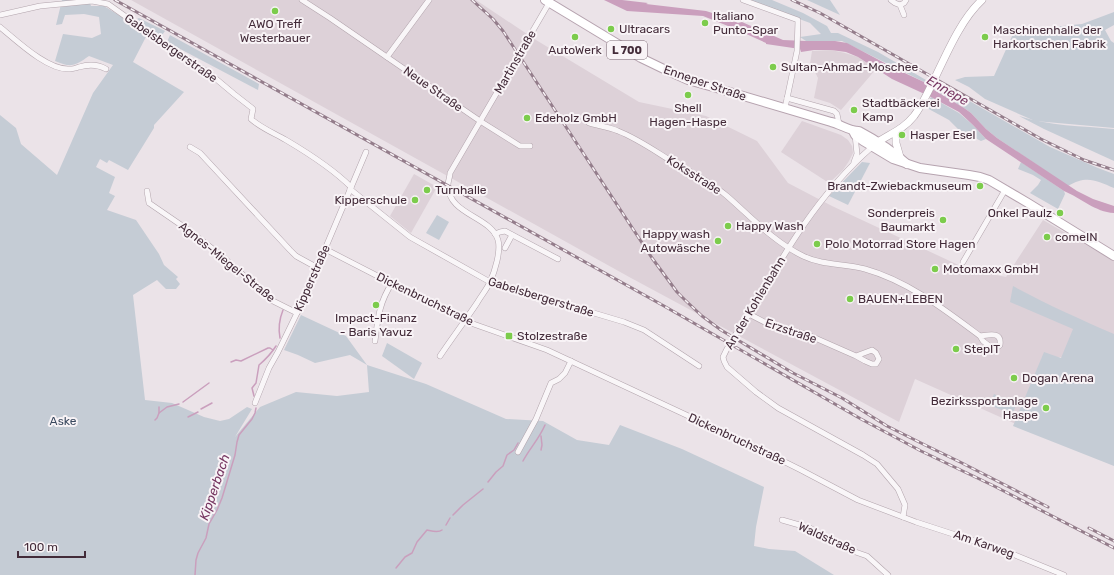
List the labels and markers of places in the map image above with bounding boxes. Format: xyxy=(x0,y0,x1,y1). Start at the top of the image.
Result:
marker: AWO Treff Westerbauer xyxy=(270,6,280,16)
place label: Italiano Punto-Spar xyxy=(713,9,779,37)
place label: AWO Treff Westerbauer xyxy=(240,17,311,45)
marker: Italiano Punto-Spar xyxy=(700,18,710,28)
place label: Ultracars xyxy=(619,22,670,36)
place label: Maschinenhalle der Harkortschen Fabrik xyxy=(993,23,1107,51)
marker: Ultracars xyxy=(606,24,616,34)
marker: AutoWerk xyxy=(570,32,580,42)
marker: Maschinenhalle der Harkortschen Fabrik xyxy=(980,32,990,42)
place label: AutoWerk xyxy=(548,43,602,57)
place label: Sultan-Ahmad-Moschee xyxy=(781,60,918,74)
marker: Sultan-Ahmad-Moschee xyxy=(768,62,778,72)
marker: Shell Hagen-Haspe xyxy=(683,90,693,100)
place label: Stadtbäckerei Kamp xyxy=(862,96,940,124)
place label: Shell Hagen-Haspe xyxy=(649,101,727,129)
marker: Stadtbäckerei Kamp xyxy=(849,105,859,115)
place label: Edeholz GmbH xyxy=(535,111,617,125)
marker: Edeholz GmbH xyxy=(522,113,532,123)
place label: Hasper Esel xyxy=(910,128,976,142)
marker: Hasper Esel xyxy=(897,130,907,140)
place label: Brandt-Zwiebackmuseum xyxy=(827,179,972,193)
marker: Brandt-Zwiebackmuseum xyxy=(975,181,985,191)
place label: Turnhalle xyxy=(435,183,487,197)
marker: Turnhalle xyxy=(422,185,432,195)
place label: Kipperschule xyxy=(334,193,407,207)
marker: Kipperschule xyxy=(410,195,420,205)
place label: Sonderpreis Baumarkt xyxy=(868,206,935,234)
place label: Onkel Paulz xyxy=(988,206,1052,220)
marker: Onkel Paulz xyxy=(1055,208,1065,218)
marker: Sonderpreis Baumarkt xyxy=(938,215,948,225)
place label: Happy Wash xyxy=(736,219,804,233)
marker: Happy Wash xyxy=(723,221,733,231)
place label: Happy wash Autowäsche xyxy=(641,227,710,255)
place label: comeIN xyxy=(1055,230,1098,244)
marker: comeIN xyxy=(1042,232,1052,242)
marker: Happy wash Autowäsche xyxy=(713,236,723,246)
place label: Polo Motorrad Store Hagen xyxy=(825,237,975,251)
marker: Polo Motorrad Store Hagen xyxy=(812,239,822,249)
place label: Motomaxx GmbH xyxy=(943,262,1039,276)
marker: Motomaxx GmbH xyxy=(930,264,940,274)
place label: BAUEN+LEBEN xyxy=(858,292,943,306)
marker: BAUEN+LEBEN xyxy=(845,294,855,304)
marker: Impact-Finanz - Baris Yavuz xyxy=(371,300,381,310)
place label: Impact-Finanz - Baris Yavuz xyxy=(335,311,417,339)
place label: Stolzestraße xyxy=(517,329,588,343)
marker: Stolzestraße xyxy=(504,331,514,341)
place label: StepIT xyxy=(964,342,1000,356)
marker: StepIT xyxy=(951,344,961,354)
place label: Dogan Arena xyxy=(1022,371,1094,385)
marker: Dogan Arena xyxy=(1009,373,1019,383)
place label: Bezirkssportanlage Haspe xyxy=(931,394,1038,422)
marker: Bezirkssportanlage Haspe xyxy=(1041,403,1051,413)

